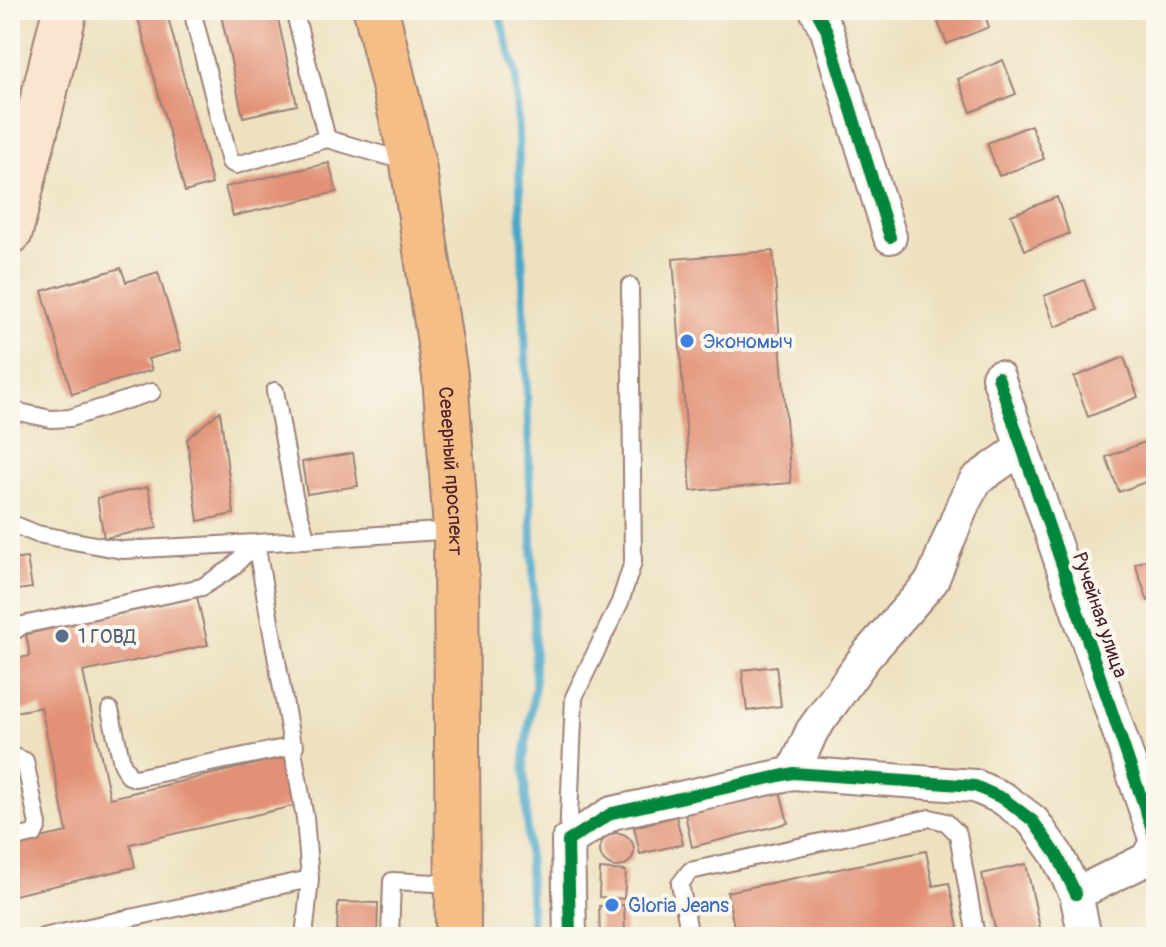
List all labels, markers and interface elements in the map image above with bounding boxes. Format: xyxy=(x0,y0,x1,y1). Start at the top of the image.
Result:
place label: Экономыч xyxy=(703,329,793,354)
marker: Экономыч xyxy=(678,332,696,350)
street label: Северный проспект xyxy=(433,386,469,555)
street label: Ручейная улица xyxy=(1067,549,1133,681)
place label: 1 ГОВД xyxy=(78,624,137,649)
marker: 1 ГОВД xyxy=(53,627,71,645)
place label: Gloria Jeans xyxy=(628,893,729,918)
marker: Gloria Jeans xyxy=(603,896,621,914)

